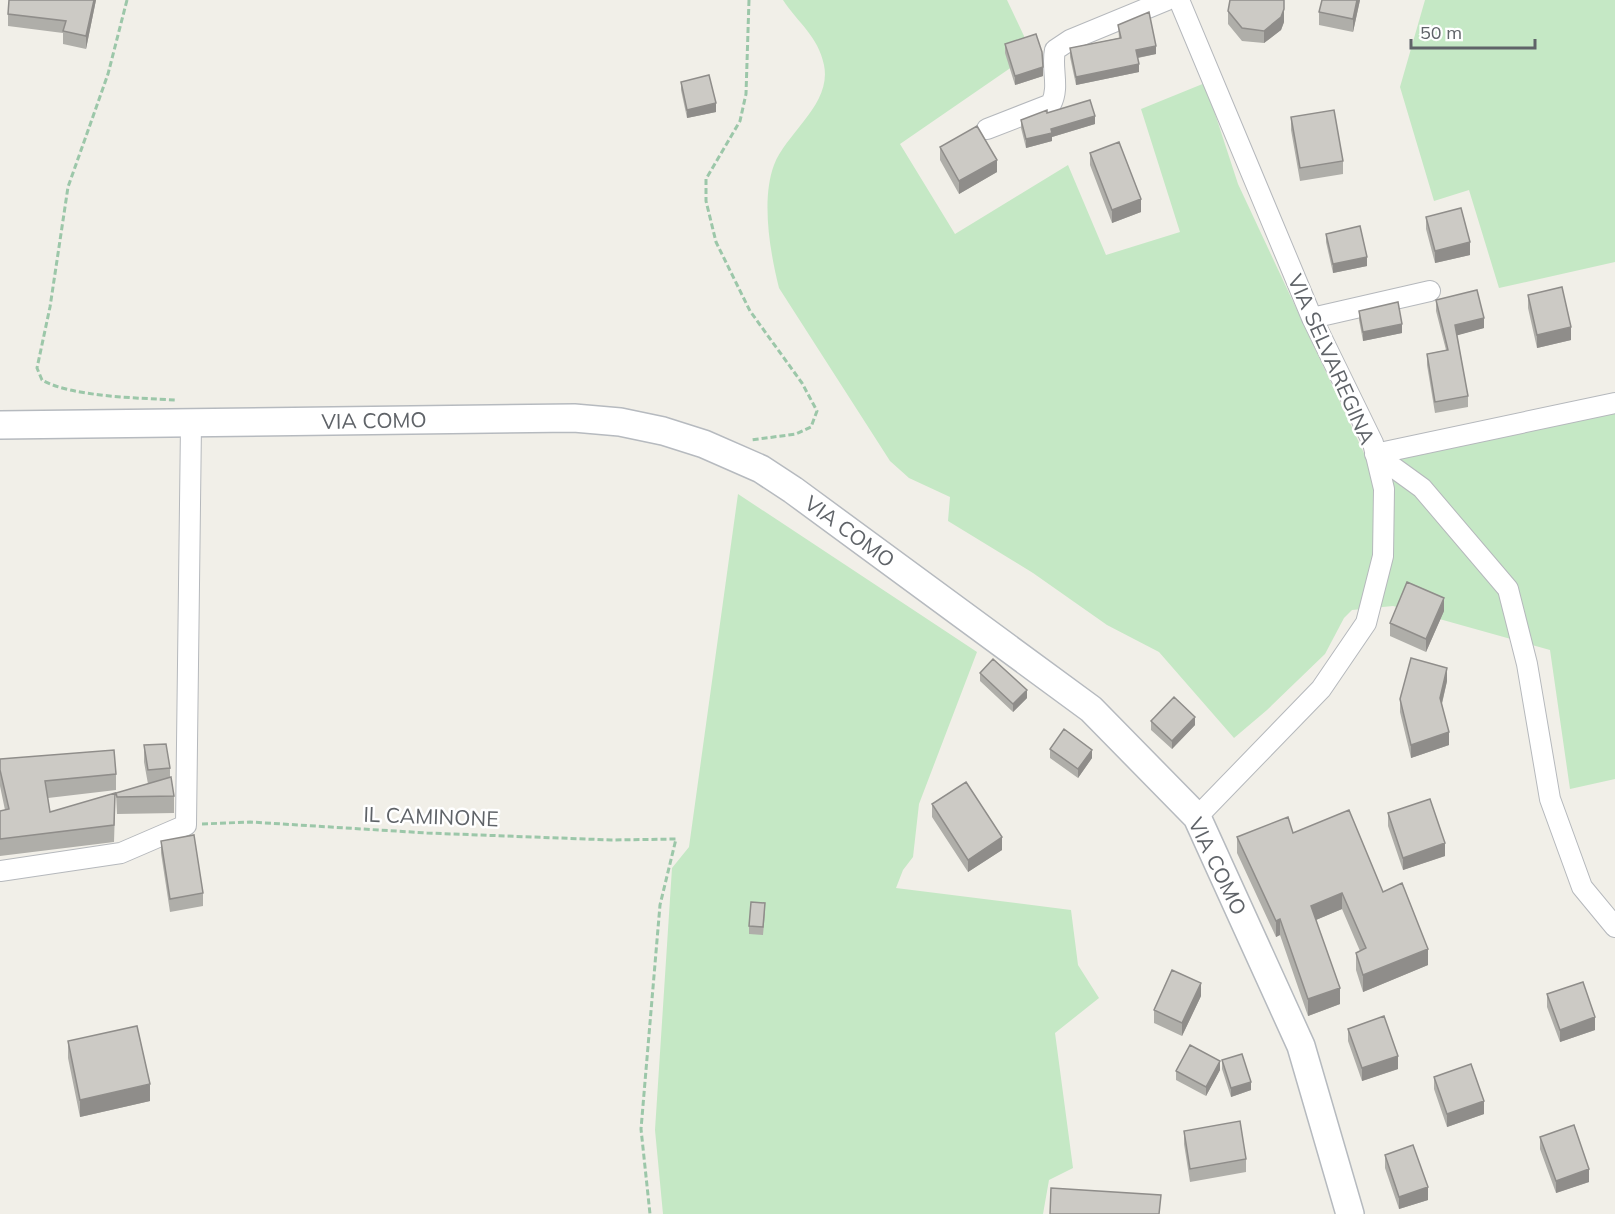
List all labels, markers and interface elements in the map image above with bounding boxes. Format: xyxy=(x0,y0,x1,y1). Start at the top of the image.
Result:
scale bar xyxy=(1411,12,1536,50)
text: 50 m xyxy=(1420,21,1462,44)
street label: VIA SELVAREGINA xyxy=(1283,270,1381,449)
street label: VIA COMO xyxy=(321,406,427,434)
street label: VIA COMO xyxy=(800,490,900,572)
street label: IL CAMINONE xyxy=(363,801,499,831)
street label: VIA COMO xyxy=(1183,813,1253,919)

